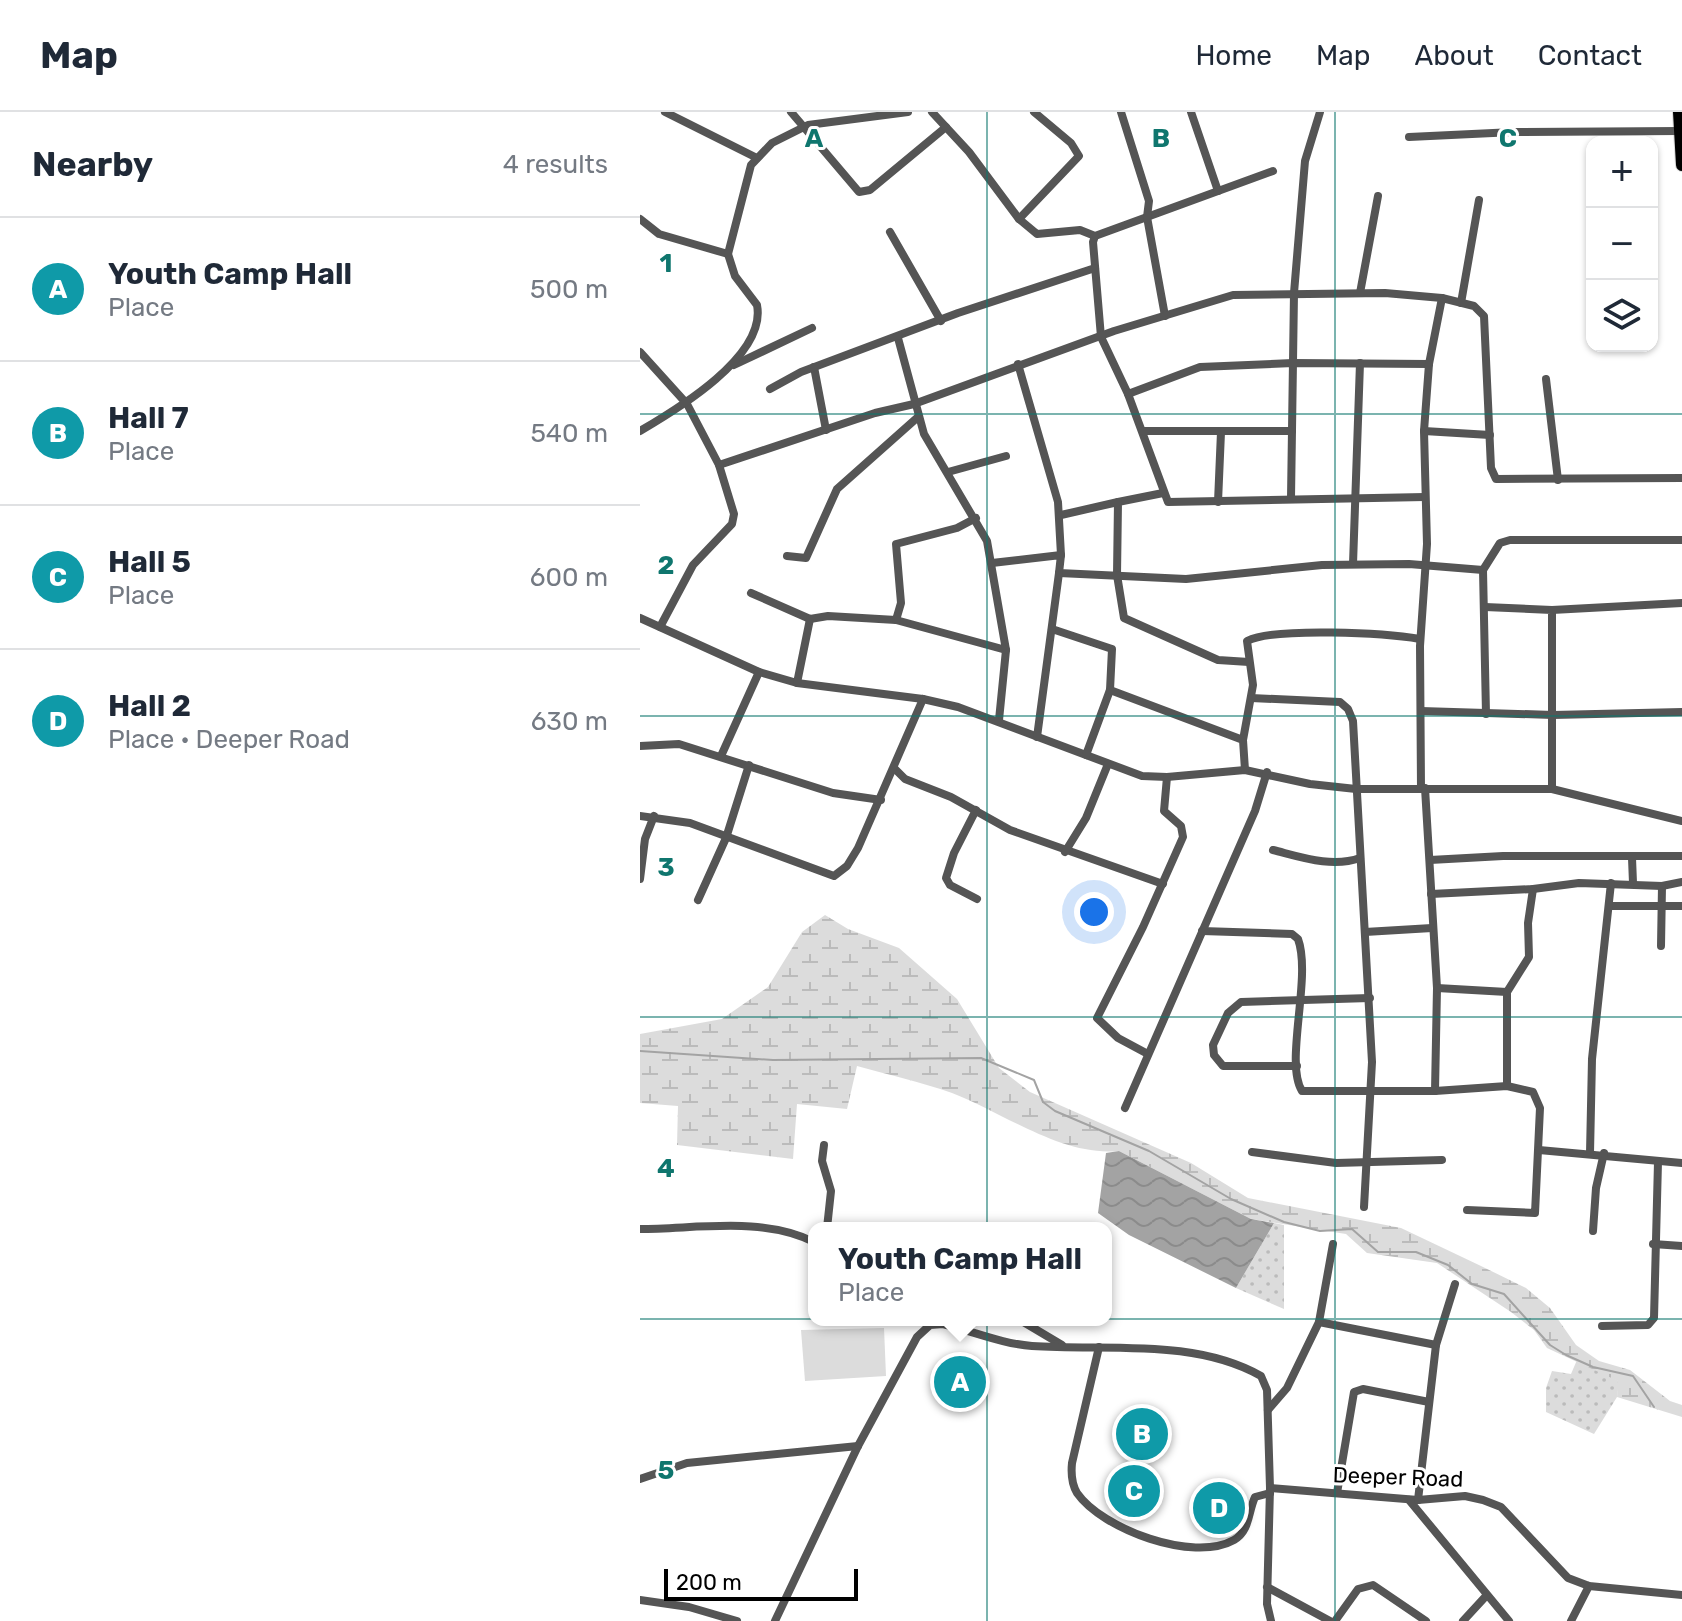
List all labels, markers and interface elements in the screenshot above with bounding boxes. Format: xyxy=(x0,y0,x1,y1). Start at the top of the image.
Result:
text: Map xyxy=(40,32,118,78)
text: Home xyxy=(1195,39,1272,72)
text: Map xyxy=(1316,39,1370,72)
text: About xyxy=(1414,39,1494,72)
text: Contact xyxy=(1538,39,1642,72)
text: A xyxy=(805,123,824,154)
text: B xyxy=(1152,123,1170,154)
text: C xyxy=(1499,123,1517,154)
map controls xyxy=(1586,136,1658,352)
button: + xyxy=(1586,136,1658,208)
text: Nearby xyxy=(32,144,153,185)
text: 4 results xyxy=(503,149,608,180)
button: − xyxy=(1586,208,1658,280)
text: 1 xyxy=(660,248,672,279)
text: Youth Camp Hall xyxy=(108,256,352,292)
text: A xyxy=(49,274,67,305)
text: 500 m xyxy=(530,274,608,305)
button: layers xyxy=(1586,280,1658,352)
text: Place xyxy=(108,292,174,323)
text: Hall 7 xyxy=(108,400,189,436)
text: B xyxy=(49,418,67,449)
text: 540 m xyxy=(530,418,608,449)
text: Place xyxy=(108,436,174,467)
text: Hall 5 xyxy=(108,544,191,580)
text: 2 xyxy=(658,550,674,581)
text: C xyxy=(49,562,67,593)
text: 600 m xyxy=(530,562,608,593)
text: Place xyxy=(108,580,174,611)
text: Hall 2 xyxy=(108,688,191,724)
text: D xyxy=(49,706,67,737)
text: 630 m xyxy=(531,706,608,737)
text: Place · Deeper Road xyxy=(108,724,350,755)
text: 3 xyxy=(657,852,675,883)
your location xyxy=(1074,892,1114,932)
text: 4 xyxy=(657,1153,675,1184)
popup xyxy=(808,1222,1112,1326)
text: Youth Camp Hall xyxy=(838,1241,1082,1277)
text: Place xyxy=(838,1277,904,1308)
pin: A xyxy=(934,1352,986,1412)
pin: B xyxy=(1116,1404,1168,1464)
text: 5 xyxy=(658,1455,674,1486)
pin: C xyxy=(1108,1461,1160,1521)
street label: Deeper Road xyxy=(1332,1461,1464,1493)
pin: D xyxy=(1193,1478,1245,1538)
scale bar xyxy=(664,1565,858,1601)
text: 200 m xyxy=(676,1569,742,1596)

